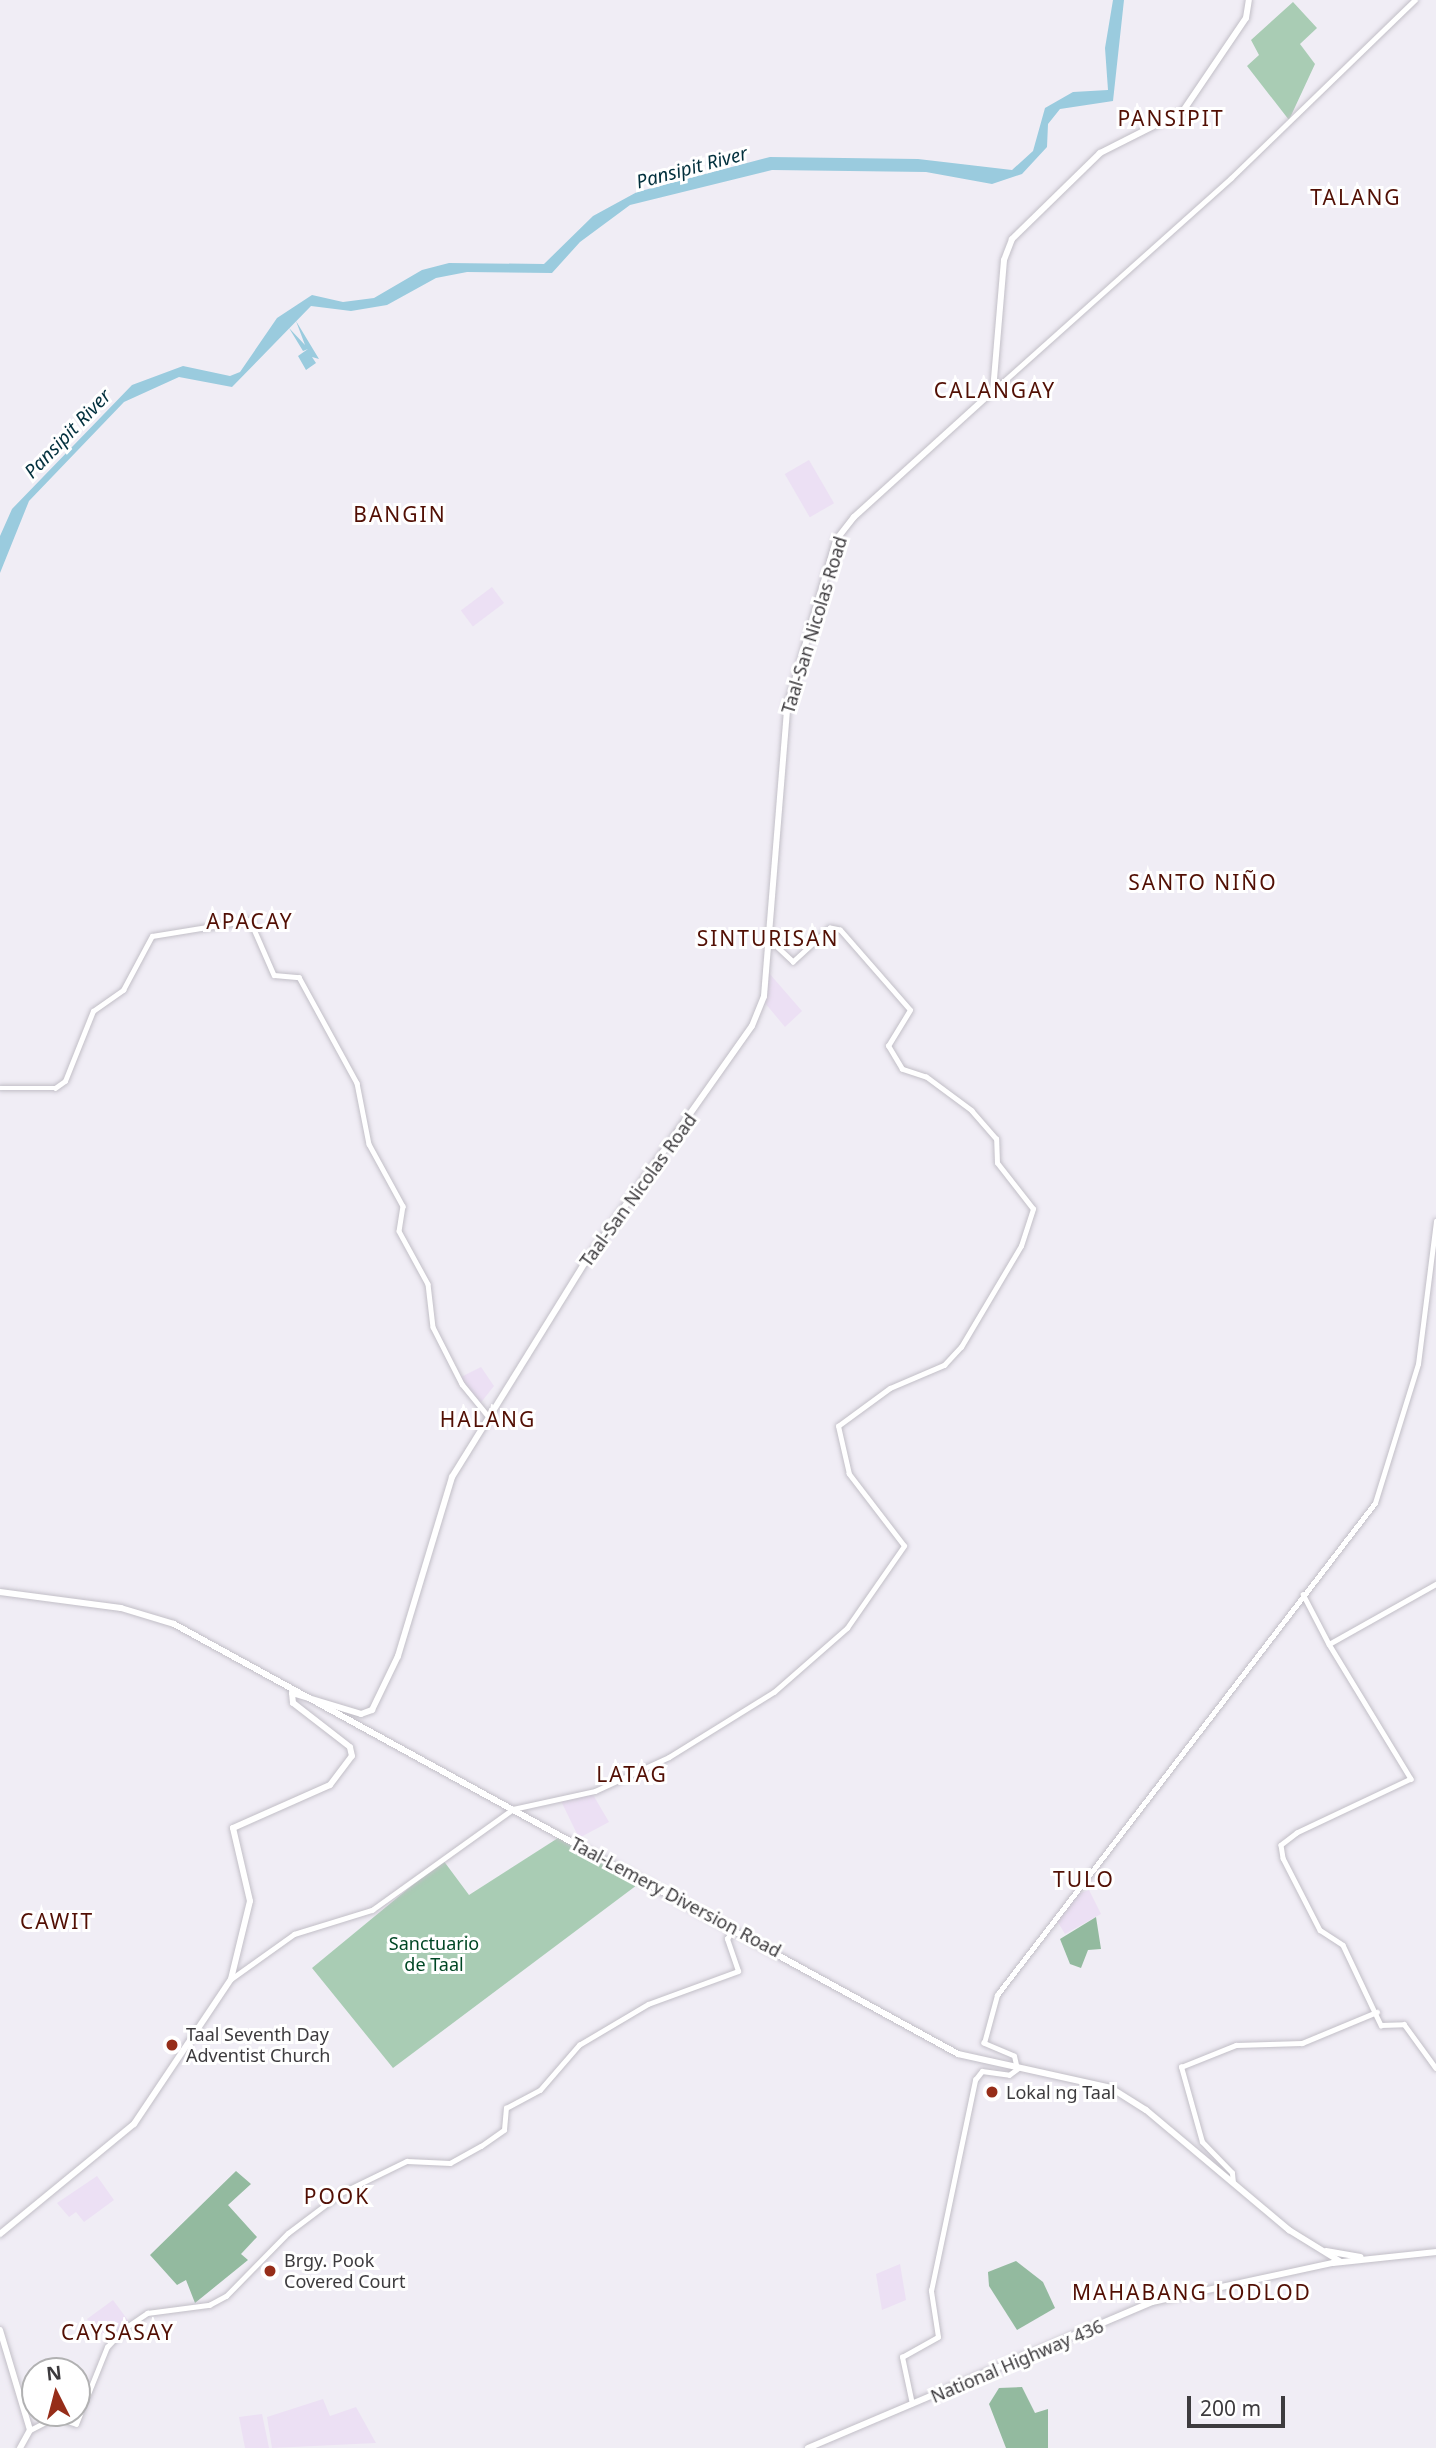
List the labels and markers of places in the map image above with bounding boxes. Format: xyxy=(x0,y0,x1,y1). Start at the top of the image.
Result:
place label: Taal Seventh Day Adventist Church xyxy=(186,2024,330,2066)
marker: Taal Seventh Day Adventist Church xyxy=(164,2037,180,2053)
place label: Lokal ng Taal xyxy=(1006,2081,1116,2103)
marker: Lokal ng Taal xyxy=(984,2084,1000,2100)
place label: Brgy. Pook Covered Court xyxy=(284,2250,405,2292)
marker: Brgy. Pook Covered Court xyxy=(262,2263,278,2279)

